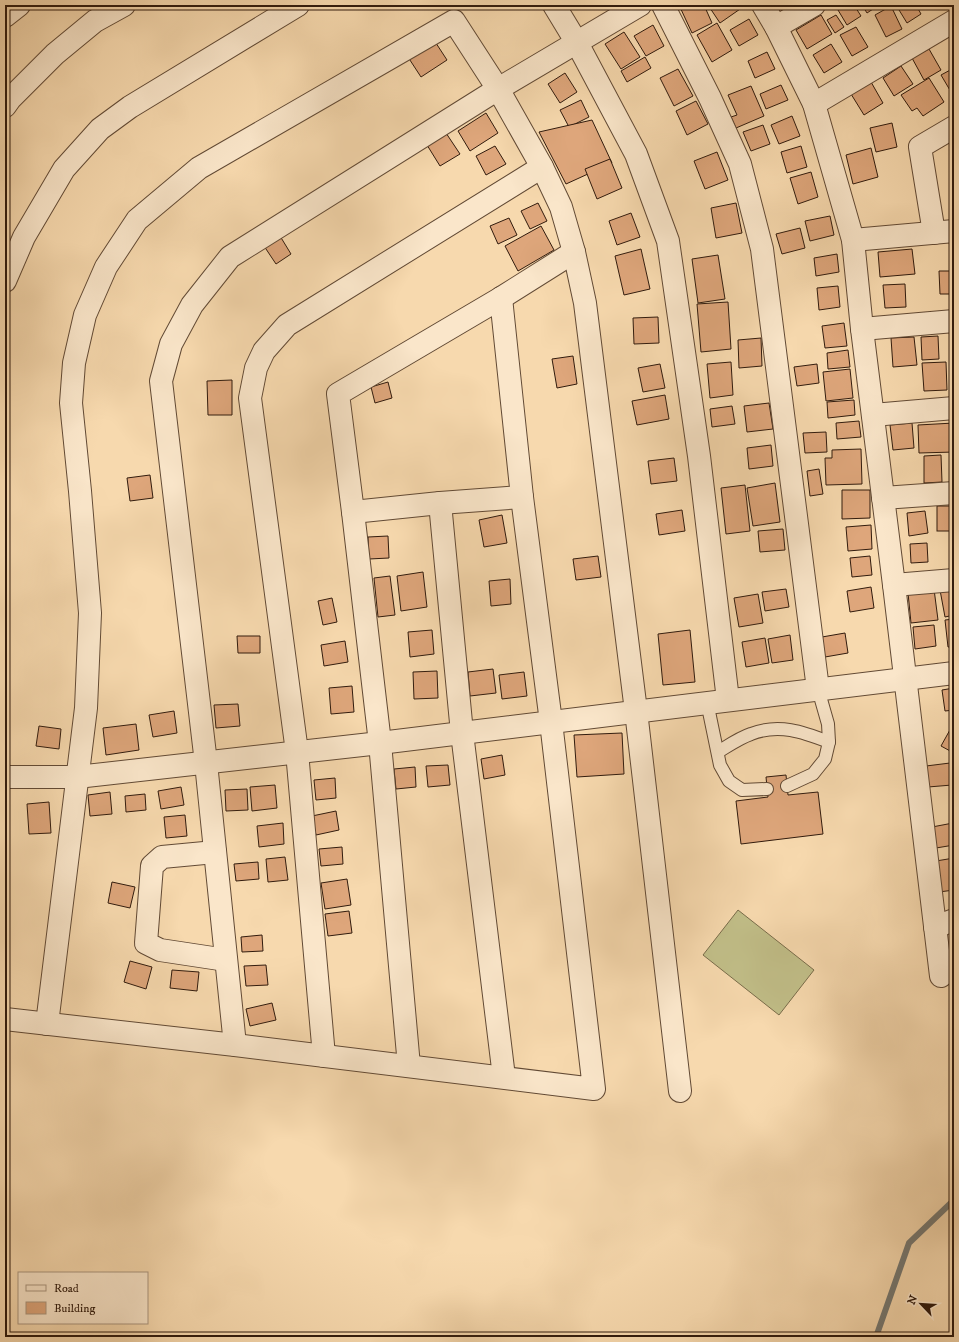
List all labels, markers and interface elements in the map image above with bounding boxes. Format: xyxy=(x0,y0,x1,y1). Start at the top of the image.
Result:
legend xyxy=(18,1272,148,1324)
text: Road xyxy=(54,1281,79,1296)
north arrow xyxy=(901,1284,941,1324)
text: N xyxy=(905,1293,921,1307)
text: Building xyxy=(54,1301,95,1316)

